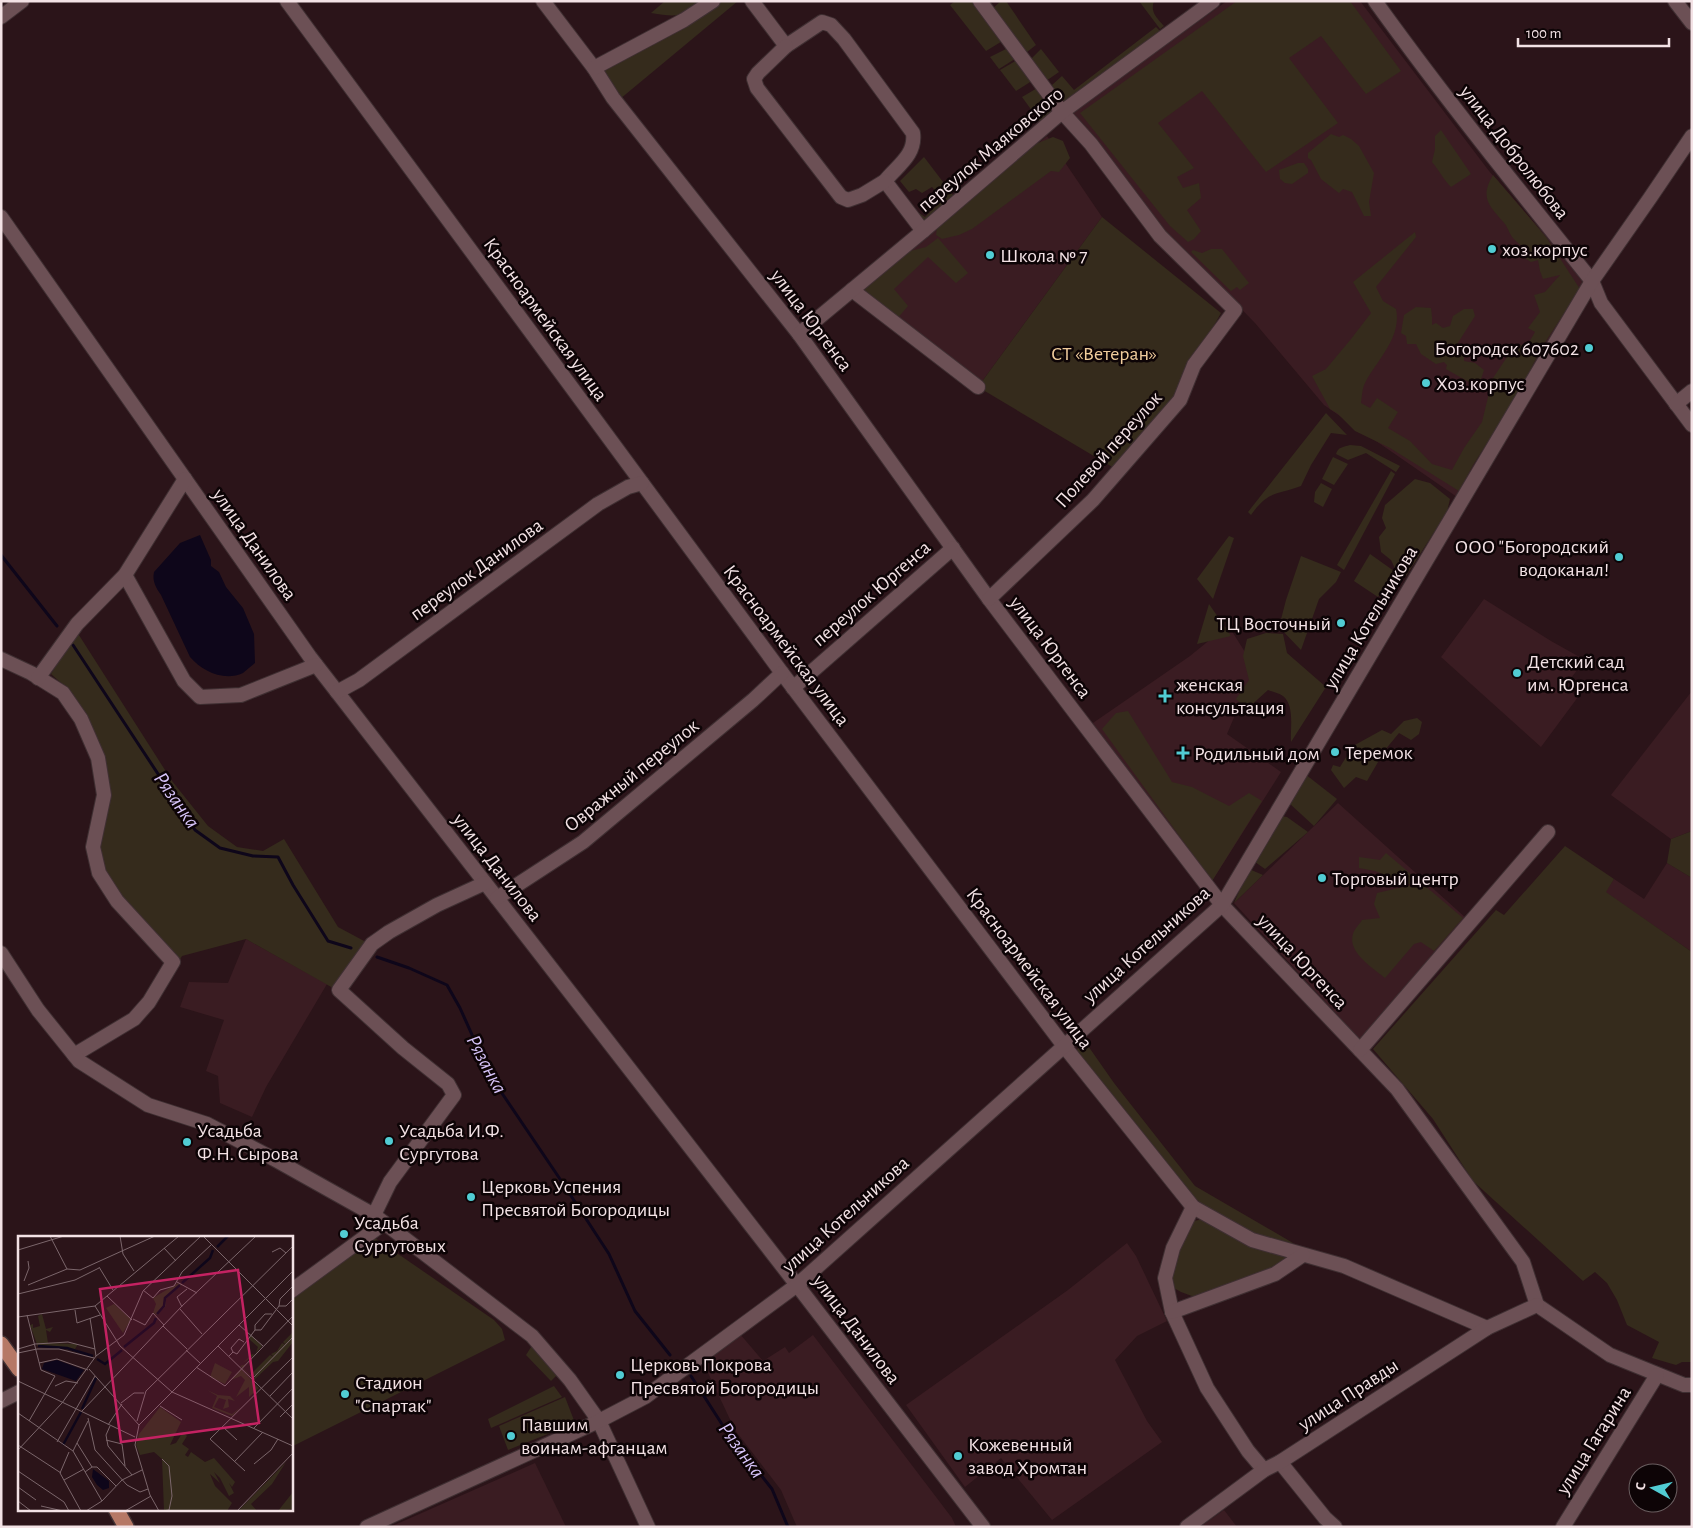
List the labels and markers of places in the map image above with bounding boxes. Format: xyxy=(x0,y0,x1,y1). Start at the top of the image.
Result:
place label: хоз.корпус xyxy=(1502,240,1588,260)
marker: хоз.корпус xyxy=(1486,243,1498,255)
place label: Школа № 7 xyxy=(1000,246,1088,266)
marker: Школа № 7 xyxy=(984,249,996,261)
place label: Богородск 607602 xyxy=(1434,339,1579,359)
marker: Богородск 607602 xyxy=(1583,342,1595,354)
place label: Хоз.корпус xyxy=(1436,374,1525,394)
marker: Хоз.корпус xyxy=(1420,377,1432,389)
place label: ООО "Богородский водоканал! xyxy=(1455,537,1609,580)
marker: ООО "Богородский водоканал! xyxy=(1613,551,1625,563)
place label: ТЦ Восточный xyxy=(1217,614,1331,634)
marker: ТЦ Восточный xyxy=(1335,617,1347,629)
place label: Детский сад им. Юргенса xyxy=(1527,652,1629,695)
marker: Детский сад им. Юргенса xyxy=(1511,667,1523,679)
place label: женская консультация xyxy=(1176,675,1285,718)
marker: женская консультация xyxy=(1158,689,1172,703)
place label: Теремок xyxy=(1345,743,1413,763)
place label: Родильный дом xyxy=(1194,744,1320,764)
marker: Родильный дом xyxy=(1176,746,1190,760)
marker: Теремок xyxy=(1329,746,1341,758)
place label: Торговый центр xyxy=(1332,869,1459,889)
marker: Торговый центр xyxy=(1316,872,1328,884)
place label: Усадьба Ф.Н. Сырова xyxy=(197,1121,299,1164)
place label: Усадьба И.Ф. Сургутова xyxy=(399,1121,504,1164)
marker: Усадьба И.Ф. Сургутова xyxy=(383,1135,395,1147)
marker: Усадьба Ф.Н. Сырова xyxy=(181,1136,193,1148)
place label: Церковь Успения Пресвятой Богородицы xyxy=(481,1177,670,1220)
marker: Церковь Успения Пресвятой Богородицы xyxy=(465,1191,477,1203)
place label: Усадьба Сургутовых xyxy=(354,1213,446,1256)
marker: Усадьба Сургутовых xyxy=(338,1228,350,1240)
place label: Церковь Покрова Пресвятой Богородицы xyxy=(630,1355,819,1398)
marker: Церковь Покрова Пресвятой Богородицы xyxy=(614,1369,626,1381)
place label: Стадион "Спартак" xyxy=(355,1373,432,1416)
marker: Стадион "Спартак" xyxy=(339,1388,351,1400)
place label: Павшим воинам-афганцам xyxy=(521,1415,668,1458)
marker: Павшим воинам-афганцам xyxy=(505,1430,517,1442)
place label: Кожевенный завод Хромтан xyxy=(968,1435,1087,1478)
marker: Кожевенный завод Хромтан xyxy=(952,1450,964,1462)

